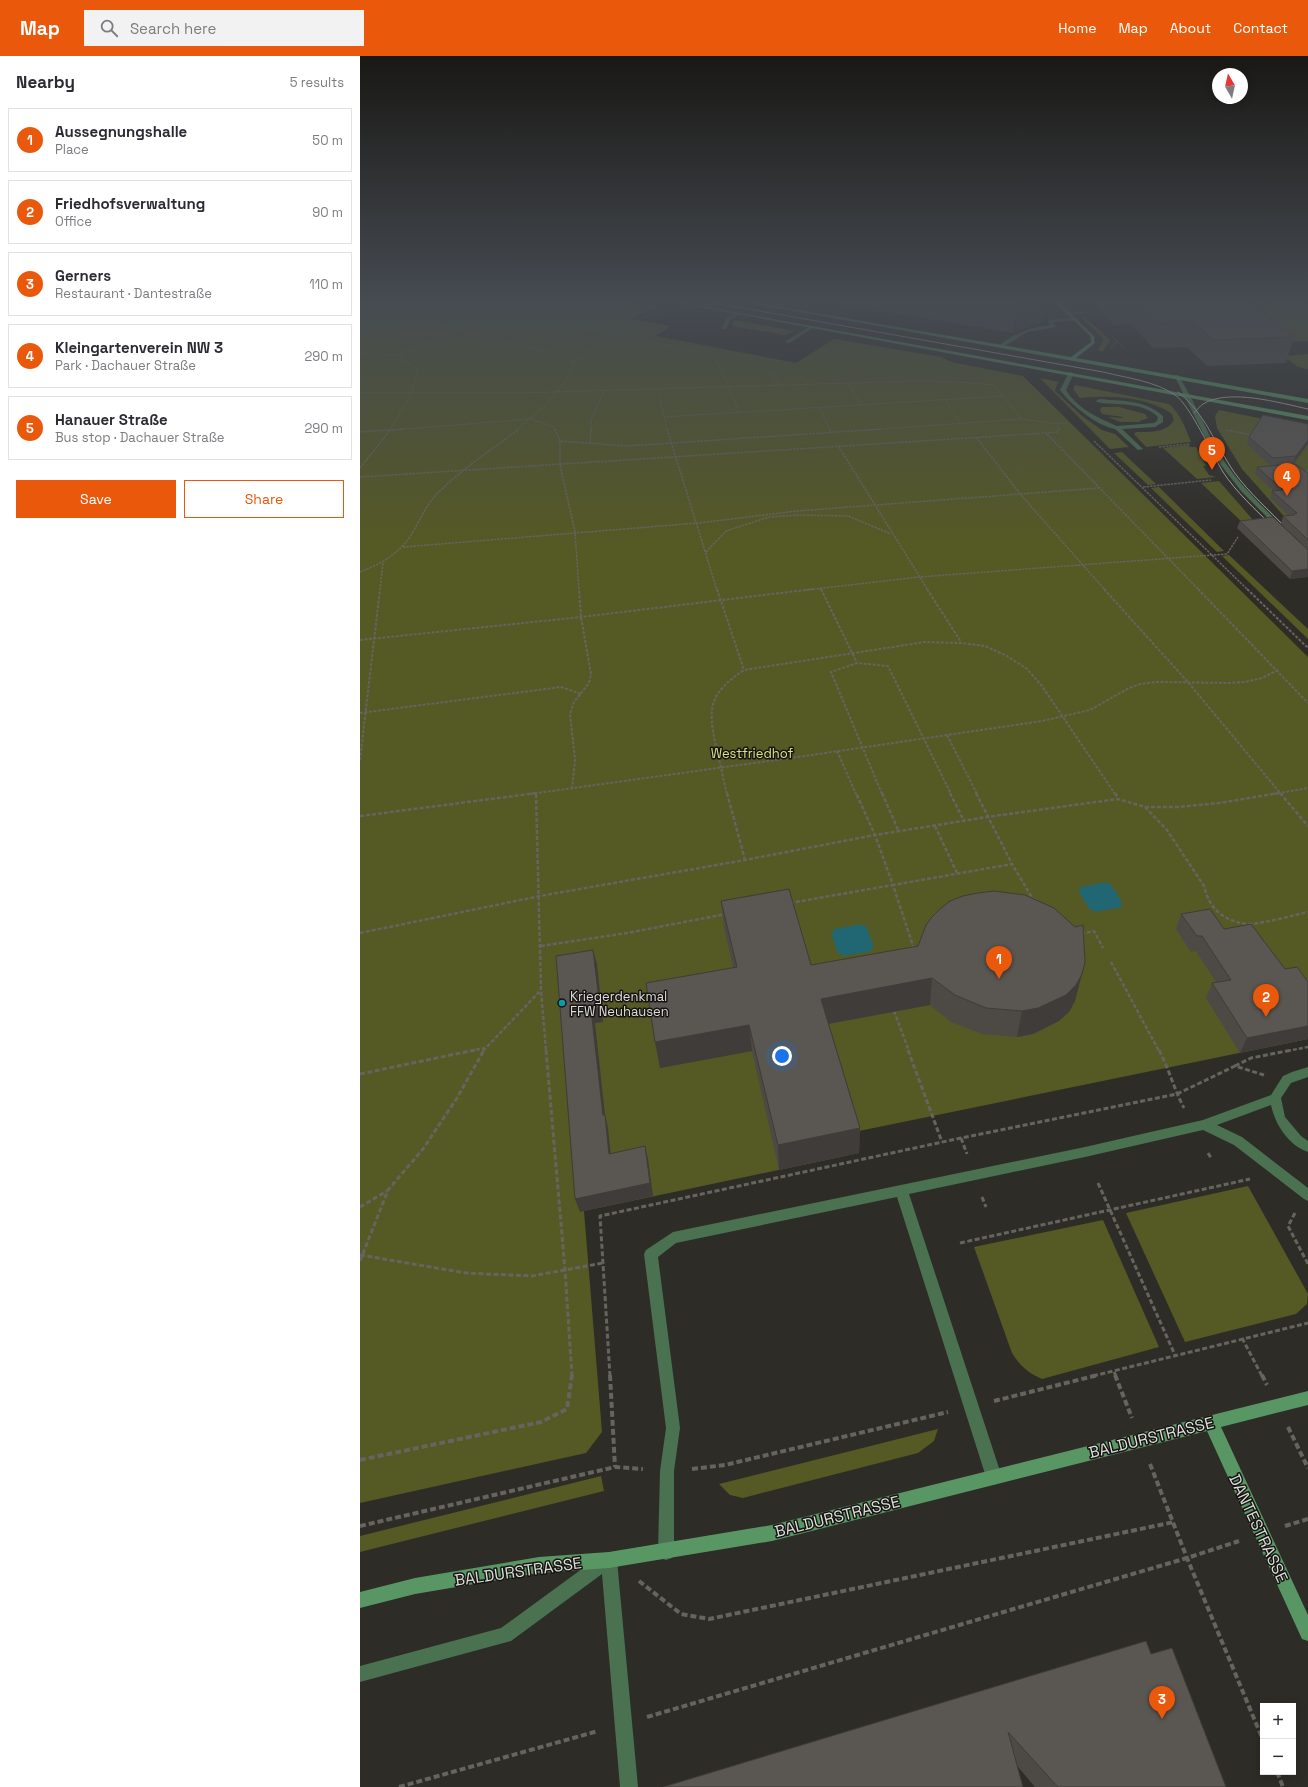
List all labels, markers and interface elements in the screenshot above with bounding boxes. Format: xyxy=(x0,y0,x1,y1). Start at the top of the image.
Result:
search box xyxy=(84,10,364,46)
text: Map xyxy=(20,16,60,41)
icon: search xyxy=(98,17,120,39)
text: Search here xyxy=(130,19,216,38)
text: Home xyxy=(1058,19,1096,37)
text: Map xyxy=(1118,19,1148,37)
text: About xyxy=(1170,19,1211,37)
text: Contact xyxy=(1233,19,1288,37)
north arrow xyxy=(1212,68,1248,104)
text: Nearby xyxy=(16,71,75,93)
text: 5 results xyxy=(290,74,344,91)
text: Aussegnungshalle xyxy=(55,122,187,141)
text: 1 xyxy=(27,132,33,149)
text: 50 m xyxy=(312,132,343,149)
text: Place xyxy=(55,141,89,158)
text: Friedhofsverwaltung xyxy=(55,194,205,213)
text: 2 xyxy=(26,204,34,221)
text: 90 m xyxy=(312,204,343,221)
text: Office xyxy=(55,213,92,230)
text: Gerners xyxy=(55,266,111,285)
text: 3 xyxy=(26,276,34,293)
text: 110 m xyxy=(309,276,343,293)
text: Restaurant · Dantestraße xyxy=(55,285,212,302)
text: Kleingartenverein NW 3 xyxy=(55,338,223,357)
text: 4 xyxy=(26,348,34,365)
text: 290 m xyxy=(304,348,343,365)
text: Park · Dachauer Straße xyxy=(55,357,196,374)
text: Hanauer Straße xyxy=(55,410,168,429)
text: 5 xyxy=(26,420,34,437)
text: 290 m xyxy=(304,420,343,437)
text: Bus stop · Dachauer Straße xyxy=(55,429,225,446)
pin: 5 xyxy=(1199,437,1225,470)
pin: 4 xyxy=(1274,463,1300,496)
button: Save xyxy=(16,480,176,518)
button: Share xyxy=(184,480,344,518)
park label: Westfriedhof xyxy=(711,745,794,762)
pin: 1 xyxy=(986,946,1012,979)
pin: 2 xyxy=(1253,984,1279,1017)
place label: Kriegerdenkmal FFW Neuhausen xyxy=(570,988,669,1020)
marker: Kriegerdenkmal FFW Neuhausen xyxy=(557,998,567,1008)
your location xyxy=(772,1046,792,1066)
street label: BALDURSTRASSE xyxy=(1086,1412,1216,1463)
street label: DANTESTRASSE xyxy=(1224,1471,1293,1586)
street label: BALDURSTRASSE xyxy=(772,1491,902,1542)
street label: BALDURSTRASSE xyxy=(453,1552,583,1591)
pin: 3 xyxy=(1149,1686,1175,1719)
map controls xyxy=(1260,1703,1296,1775)
button: + xyxy=(1260,1703,1296,1739)
button: − xyxy=(1260,1739,1296,1775)

